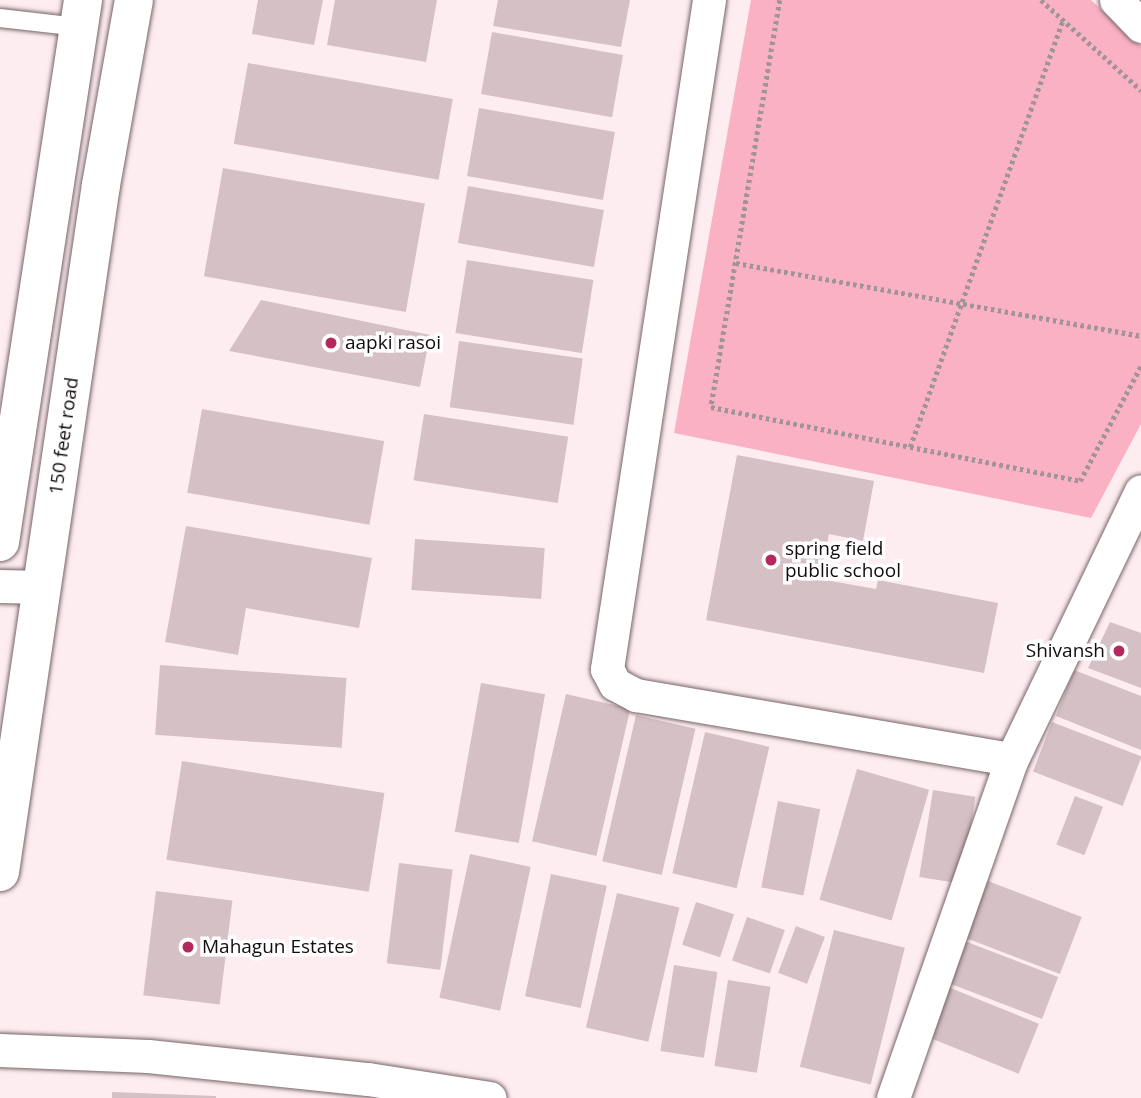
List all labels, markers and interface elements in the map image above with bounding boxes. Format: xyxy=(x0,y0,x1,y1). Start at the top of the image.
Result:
place label: aapki rasoi xyxy=(345,332,441,354)
marker: aapki rasoi xyxy=(323,335,339,351)
street label: 150 feet road xyxy=(44,376,84,496)
place label: spring field public school xyxy=(785,538,901,582)
marker: spring field public school xyxy=(763,552,779,568)
place label: Shivansh xyxy=(1026,640,1105,662)
marker: Shivansh xyxy=(1111,643,1127,659)
place label: Mahagun Estates xyxy=(202,936,354,958)
marker: Mahagun Estates xyxy=(180,939,196,955)

